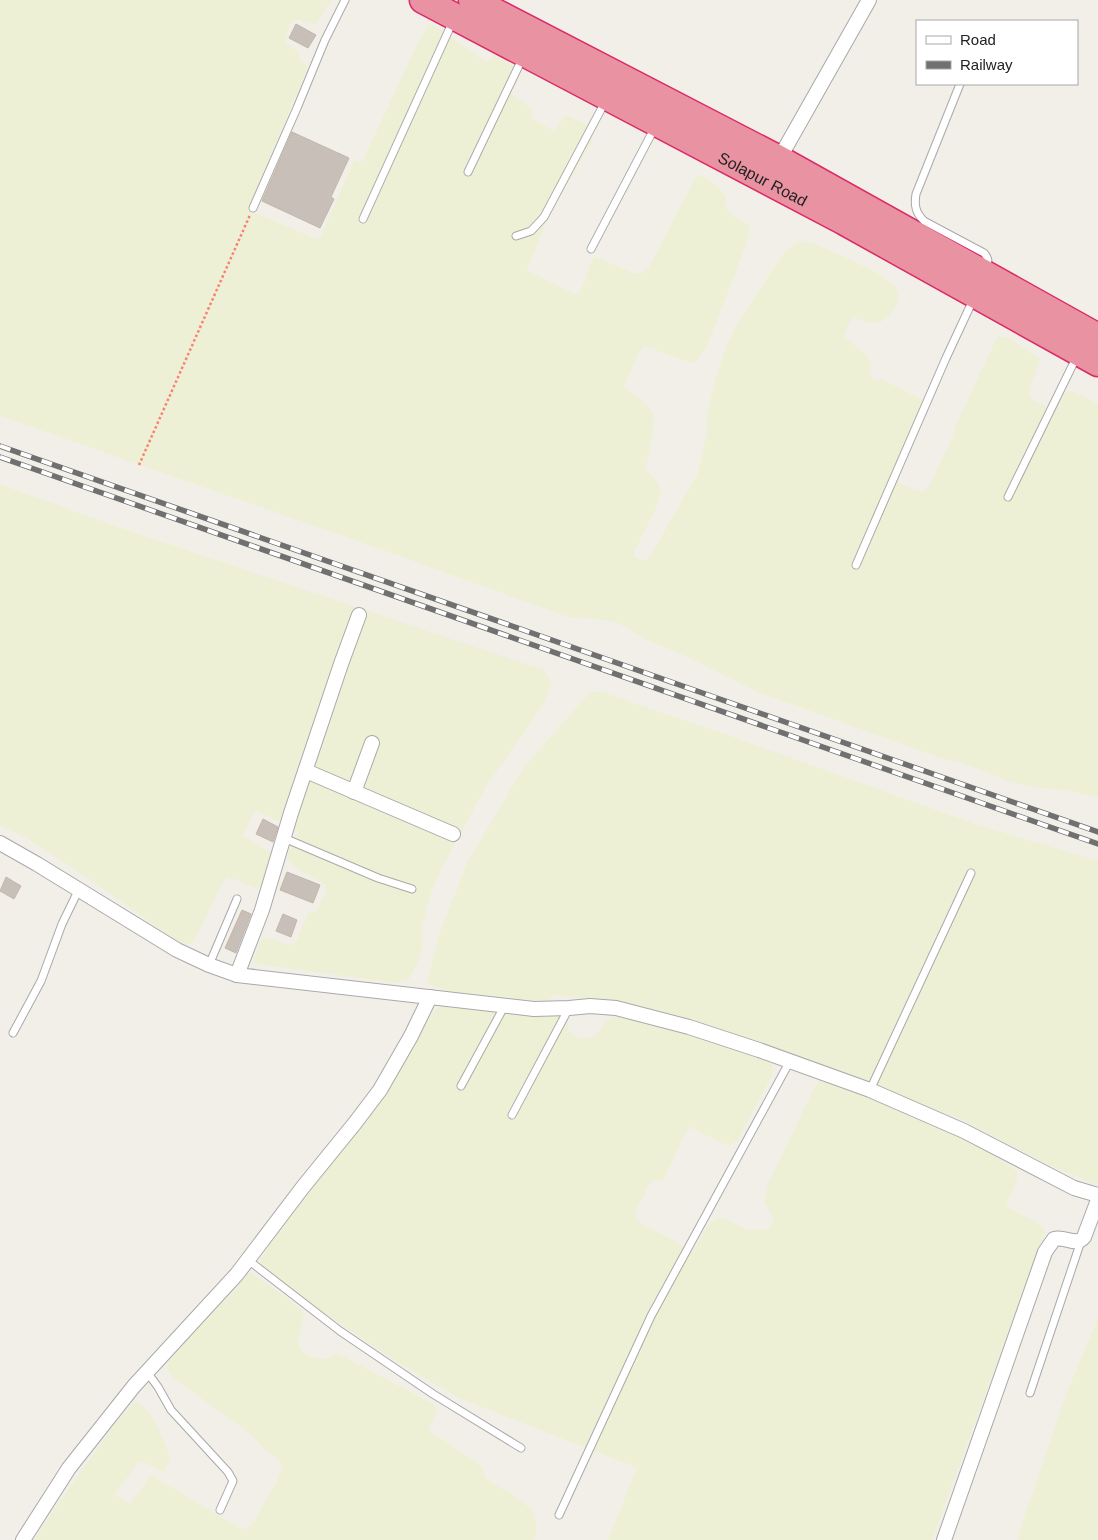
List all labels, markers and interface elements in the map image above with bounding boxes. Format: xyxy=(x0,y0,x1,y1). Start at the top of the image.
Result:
legend xyxy=(916,20,1078,85)
text: Road xyxy=(960,31,996,48)
text: Railway xyxy=(960,56,1013,73)
street label: Solapur Road xyxy=(716,148,810,209)

